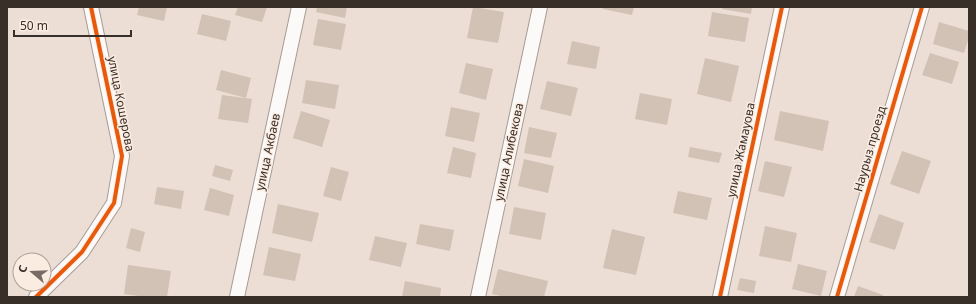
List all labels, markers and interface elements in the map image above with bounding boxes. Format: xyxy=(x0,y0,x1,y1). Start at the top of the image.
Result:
scale bar xyxy=(14,12,131,38)
text: 50 m xyxy=(20,17,48,34)
street label: улица Кошерова xyxy=(104,55,139,153)
street label: улица Алибекова xyxy=(490,101,527,202)
street label: улица Жамауова xyxy=(722,101,759,199)
street label: Наурыз проезд xyxy=(849,103,890,194)
street label: улица Акбаев xyxy=(251,112,284,192)
north arrow xyxy=(12,252,52,292)
text: С xyxy=(14,263,30,274)

